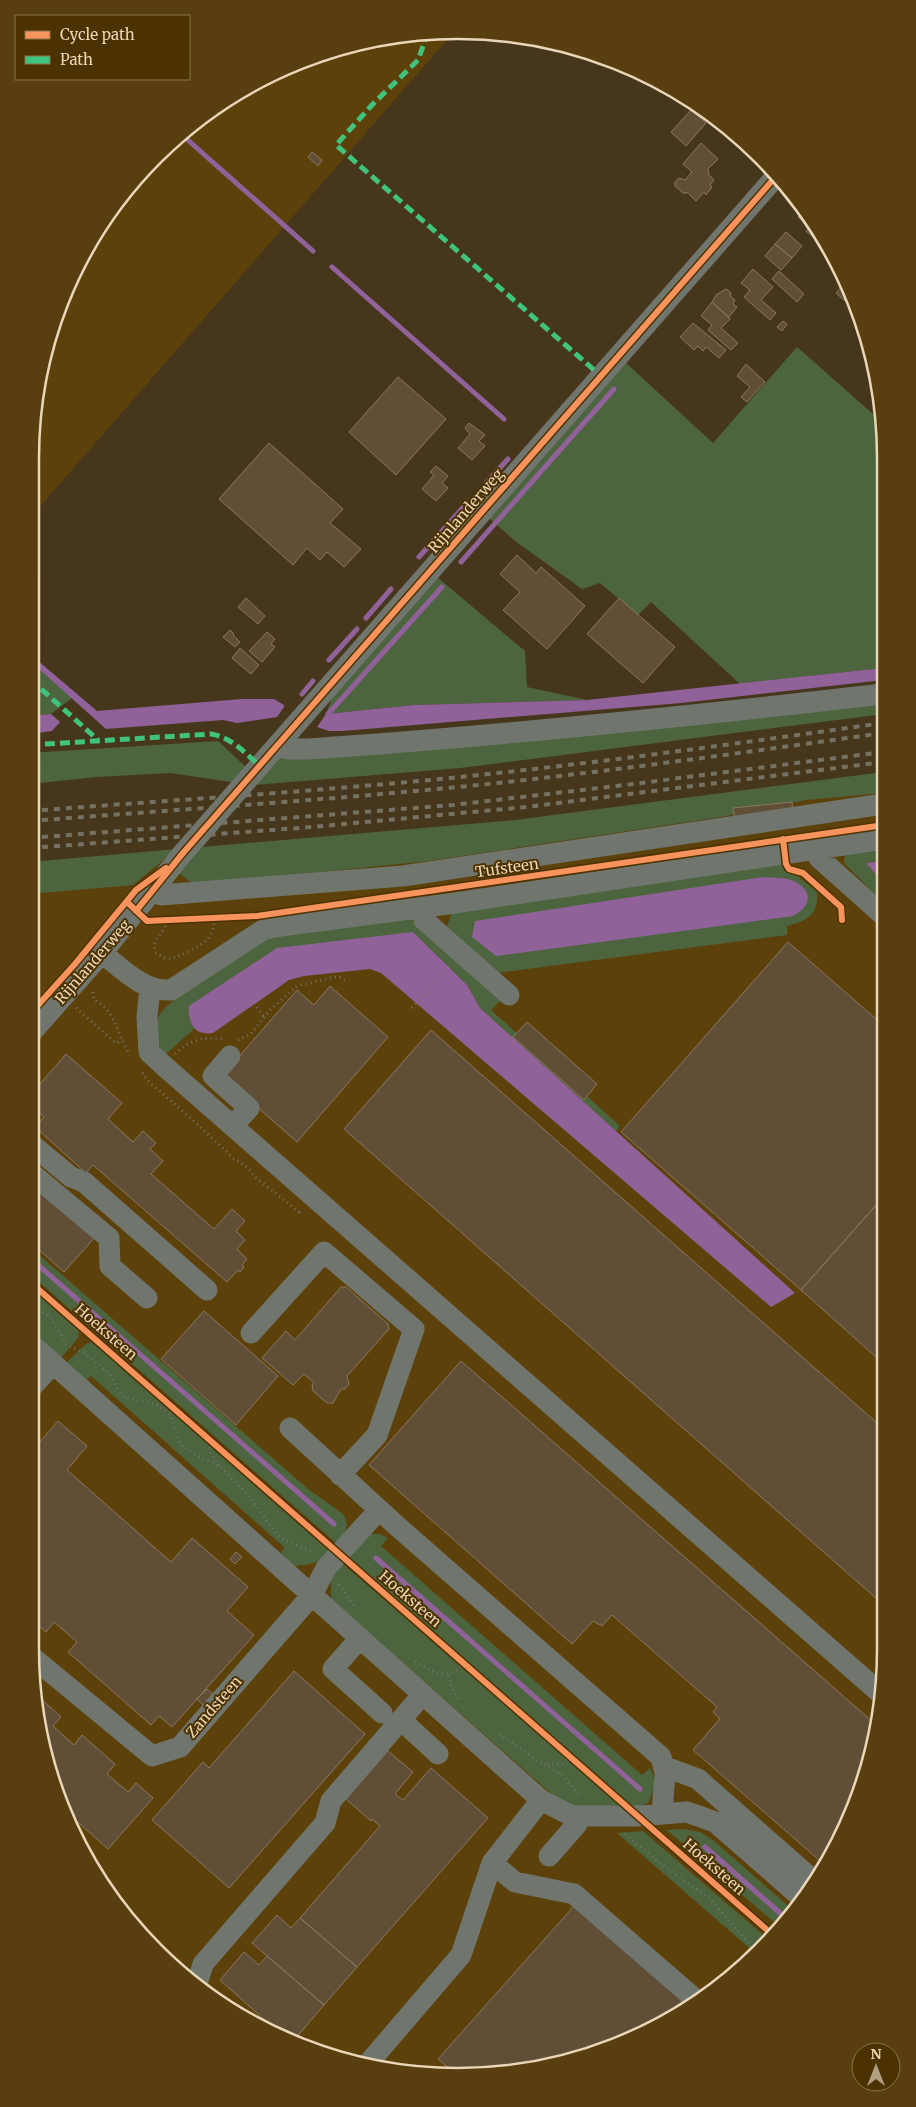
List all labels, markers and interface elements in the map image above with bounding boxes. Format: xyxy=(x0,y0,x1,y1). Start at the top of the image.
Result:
legend xyxy=(15,15,190,80)
text: Cycle path xyxy=(60,25,135,44)
text: Path xyxy=(60,50,93,69)
street label: Rijnlanderweg xyxy=(424,465,507,557)
street label: Tufsteen xyxy=(474,854,540,881)
street label: Rijnlanderweg xyxy=(51,916,134,1008)
street label: Hoeksteen xyxy=(71,1299,142,1364)
street label: Hoeksteen xyxy=(375,1566,446,1631)
street label: Zandsteen xyxy=(182,1672,246,1742)
street label: Hoeksteen xyxy=(679,1834,750,1899)
north arrow xyxy=(851,2042,901,2092)
text: N xyxy=(870,2045,882,2063)

